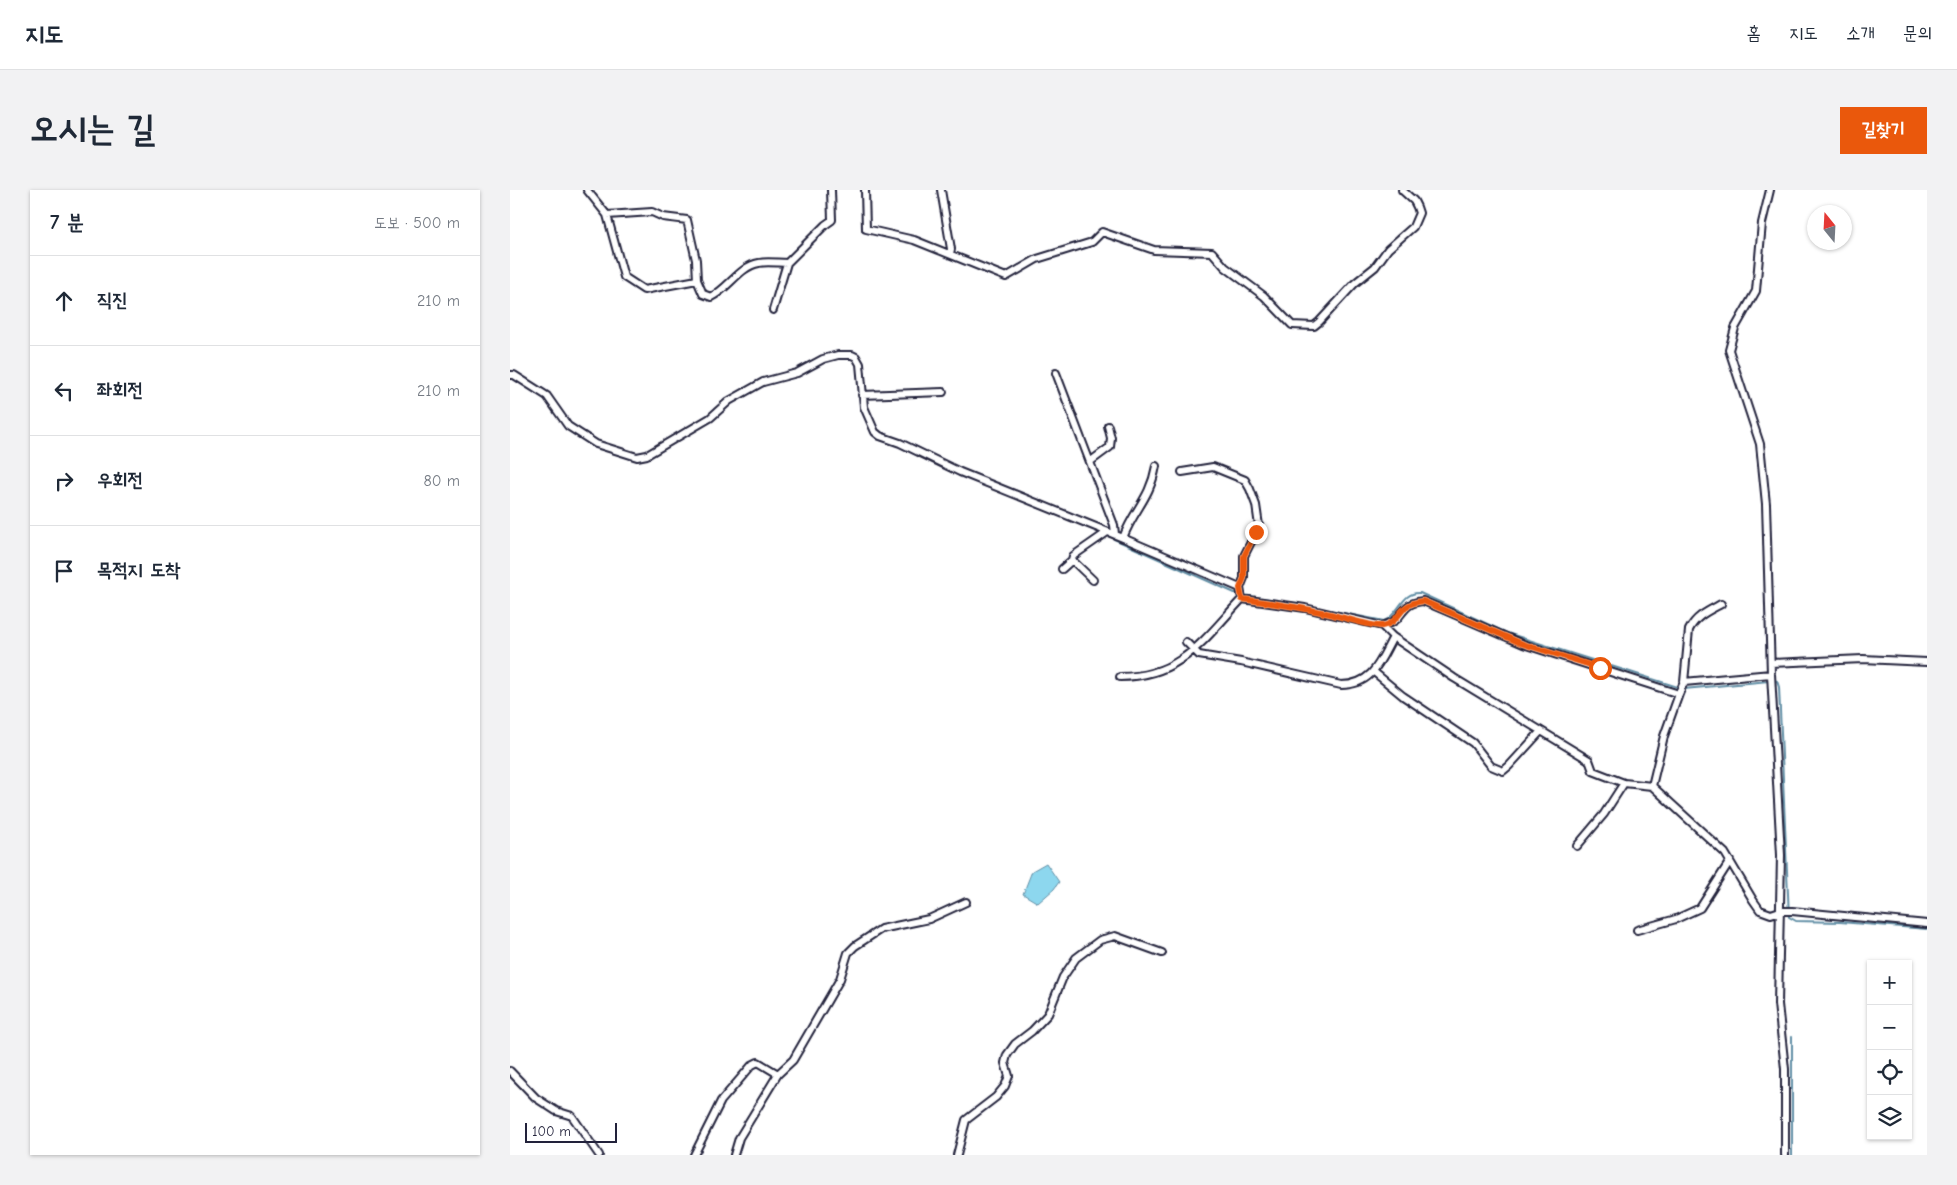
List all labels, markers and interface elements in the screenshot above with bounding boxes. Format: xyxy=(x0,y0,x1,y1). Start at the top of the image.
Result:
text: 지도 xyxy=(25,20,64,48)
text: 홈 xyxy=(1747,23,1761,44)
text: 지도 xyxy=(1789,23,1818,44)
text: 소개 xyxy=(1846,23,1875,44)
text: 문의 xyxy=(1903,23,1932,44)
button: 길찾기 xyxy=(1840,107,1927,154)
text: 오시는 길 xyxy=(30,108,155,149)
north arrow xyxy=(1807,205,1852,250)
text: 7 분 xyxy=(50,210,84,234)
text: 도보 · 500 m xyxy=(374,214,460,232)
icon: ahead xyxy=(50,287,78,315)
text: 직진 xyxy=(97,289,128,311)
text: 210 m xyxy=(417,292,460,310)
icon: left xyxy=(50,377,78,405)
text: 좌회전 xyxy=(97,379,143,401)
text: 210 m xyxy=(417,382,460,400)
icon: right xyxy=(50,467,78,495)
text: 우회전 xyxy=(97,469,143,491)
text: 80 m xyxy=(423,472,460,490)
route end xyxy=(1245,521,1268,544)
icon: arrive xyxy=(50,557,78,585)
text: 목적지 도착 xyxy=(97,559,180,581)
route start xyxy=(1589,657,1612,680)
map controls xyxy=(1867,960,1912,1140)
button: + xyxy=(1867,960,1912,1005)
button: − xyxy=(1867,1005,1912,1050)
button: locate xyxy=(1867,1050,1912,1095)
button: layers xyxy=(1867,1095,1912,1140)
scale bar xyxy=(525,1120,618,1143)
text: 100 m xyxy=(532,1123,571,1140)

